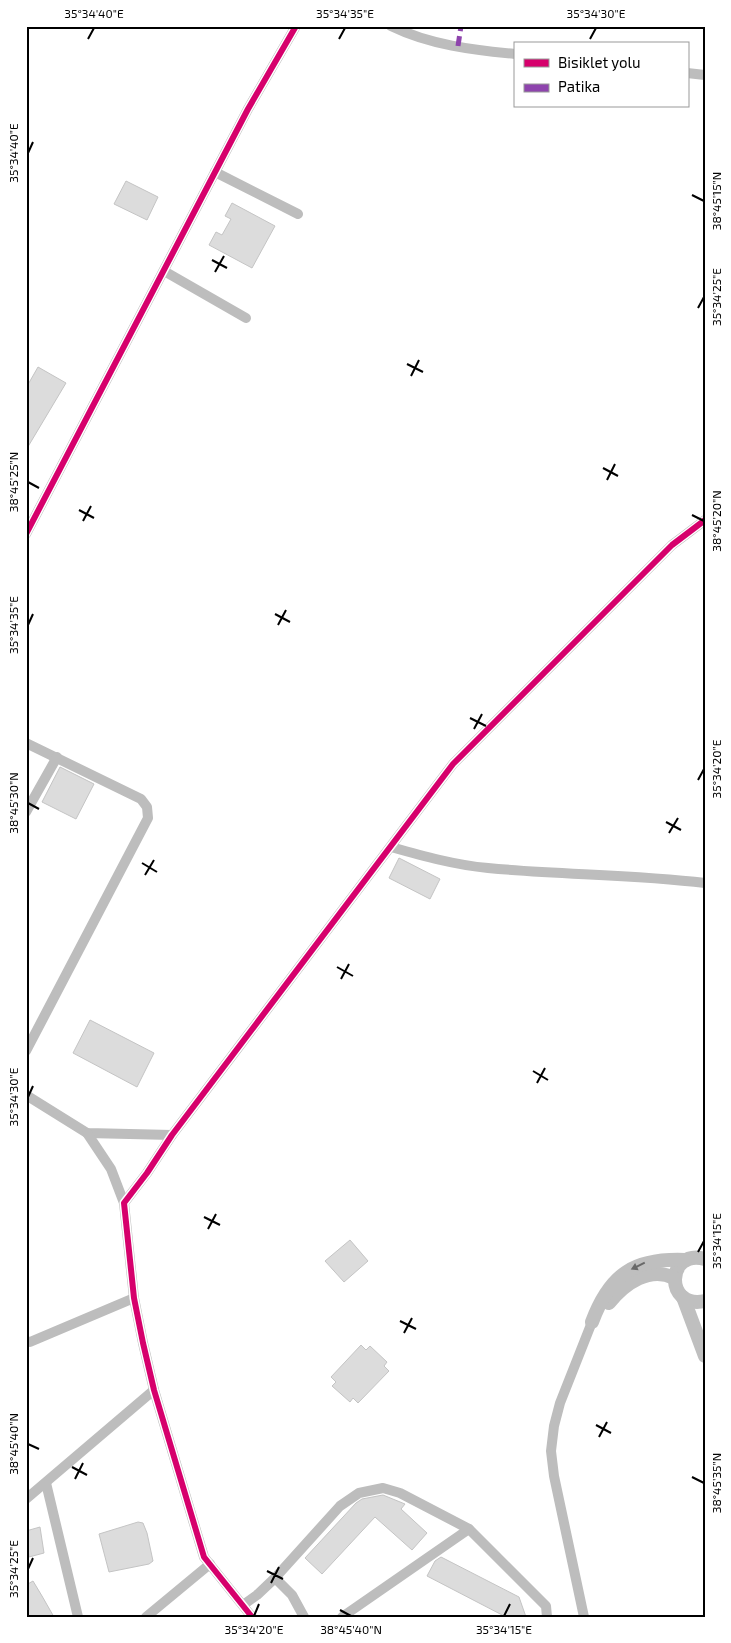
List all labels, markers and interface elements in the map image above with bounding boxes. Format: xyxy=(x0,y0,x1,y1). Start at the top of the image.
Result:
text: 35°34'40"E xyxy=(64,6,124,20)
text: 35°34'35"E xyxy=(316,6,374,20)
text: 35°34'30"E xyxy=(567,6,626,20)
legend xyxy=(514,42,688,108)
text: Bisiklet yolu xyxy=(558,53,641,71)
text: Patika xyxy=(558,77,600,95)
text: 35°34'40"E xyxy=(6,123,20,183)
text: 38°45'15"N xyxy=(709,172,723,230)
text: 35°34'25"E xyxy=(709,268,723,326)
text: 38°45'25"N xyxy=(6,452,20,512)
text: 38°45'20"N xyxy=(709,490,723,552)
text: 35°34'35"E xyxy=(6,596,20,654)
text: 35°34'20"E xyxy=(709,739,723,798)
text: 38°45'30"N xyxy=(6,772,20,834)
text: 35°34'30"E xyxy=(6,1067,20,1126)
text: 35°34'15"E xyxy=(709,1213,723,1269)
one-way arrow xyxy=(630,1262,645,1271)
text: 38°45'40"N xyxy=(6,1413,20,1475)
text: 38°45'35"N xyxy=(709,1453,723,1513)
text: 35°34'25"E xyxy=(6,1540,20,1598)
text: 35°34'20"E xyxy=(225,1622,284,1636)
text: 38°45'40"N xyxy=(320,1622,382,1636)
text: 35°34'15"E xyxy=(476,1622,532,1636)

